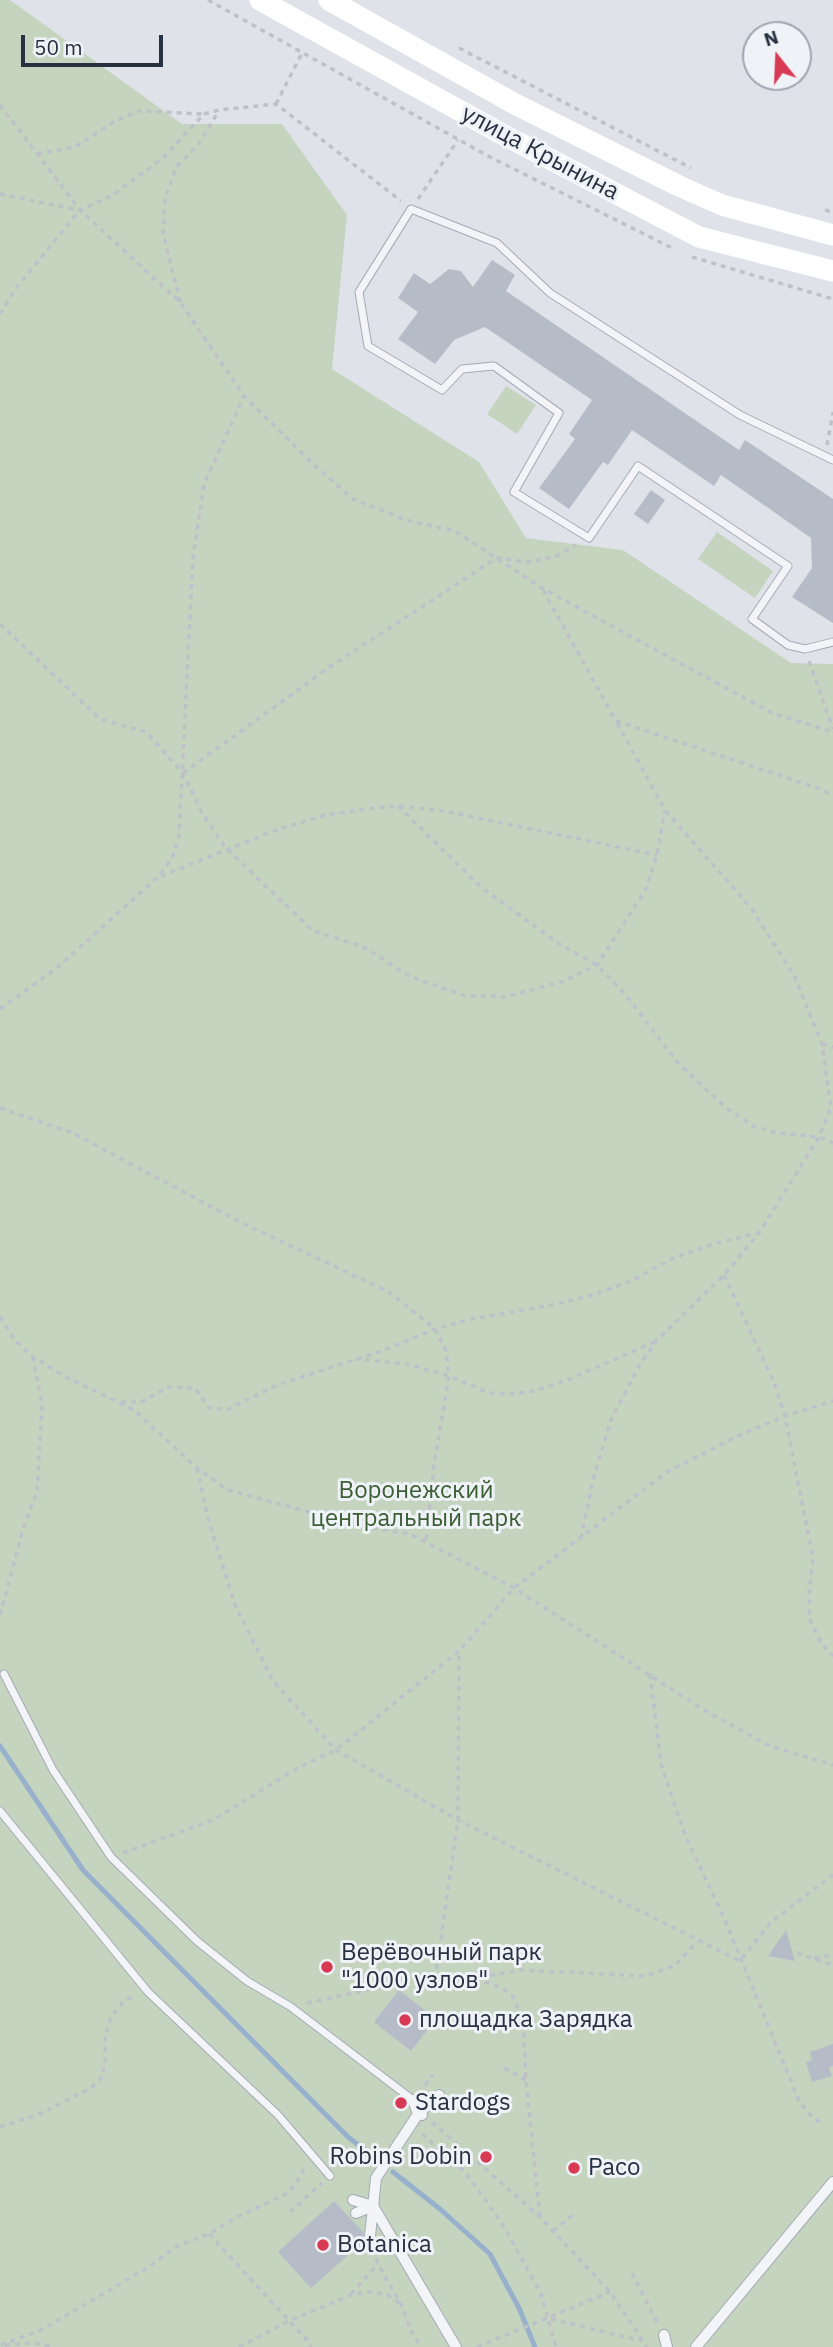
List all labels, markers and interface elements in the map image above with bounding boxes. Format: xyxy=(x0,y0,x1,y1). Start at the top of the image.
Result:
scale bar xyxy=(24,21,166,65)
north arrow xyxy=(742,21,812,91)
text: N xyxy=(761,24,781,51)
text: 50 m xyxy=(34,33,83,61)
street label: улица Крынина xyxy=(456,99,624,207)
park label: Воронежский центральный парк xyxy=(311,1477,521,1533)
place label: Верёвочный парк "1000 узлов" xyxy=(341,1939,542,1995)
marker: Верёвочный парк "1000 узлов" xyxy=(319,1959,335,1975)
place label: площадка Зарядка xyxy=(419,2006,633,2034)
marker: площадка Зарядка xyxy=(397,2012,413,2028)
place label: Stardogs xyxy=(415,2089,511,2117)
marker: Stardogs xyxy=(393,2095,409,2111)
place label: Robins Dobin xyxy=(330,2143,472,2171)
marker: Robins Dobin xyxy=(478,2149,494,2165)
place label: Paco xyxy=(588,2154,640,2182)
marker: Paco xyxy=(566,2160,582,2176)
place label: Botanica xyxy=(337,2231,432,2259)
marker: Botanica xyxy=(315,2237,331,2253)

